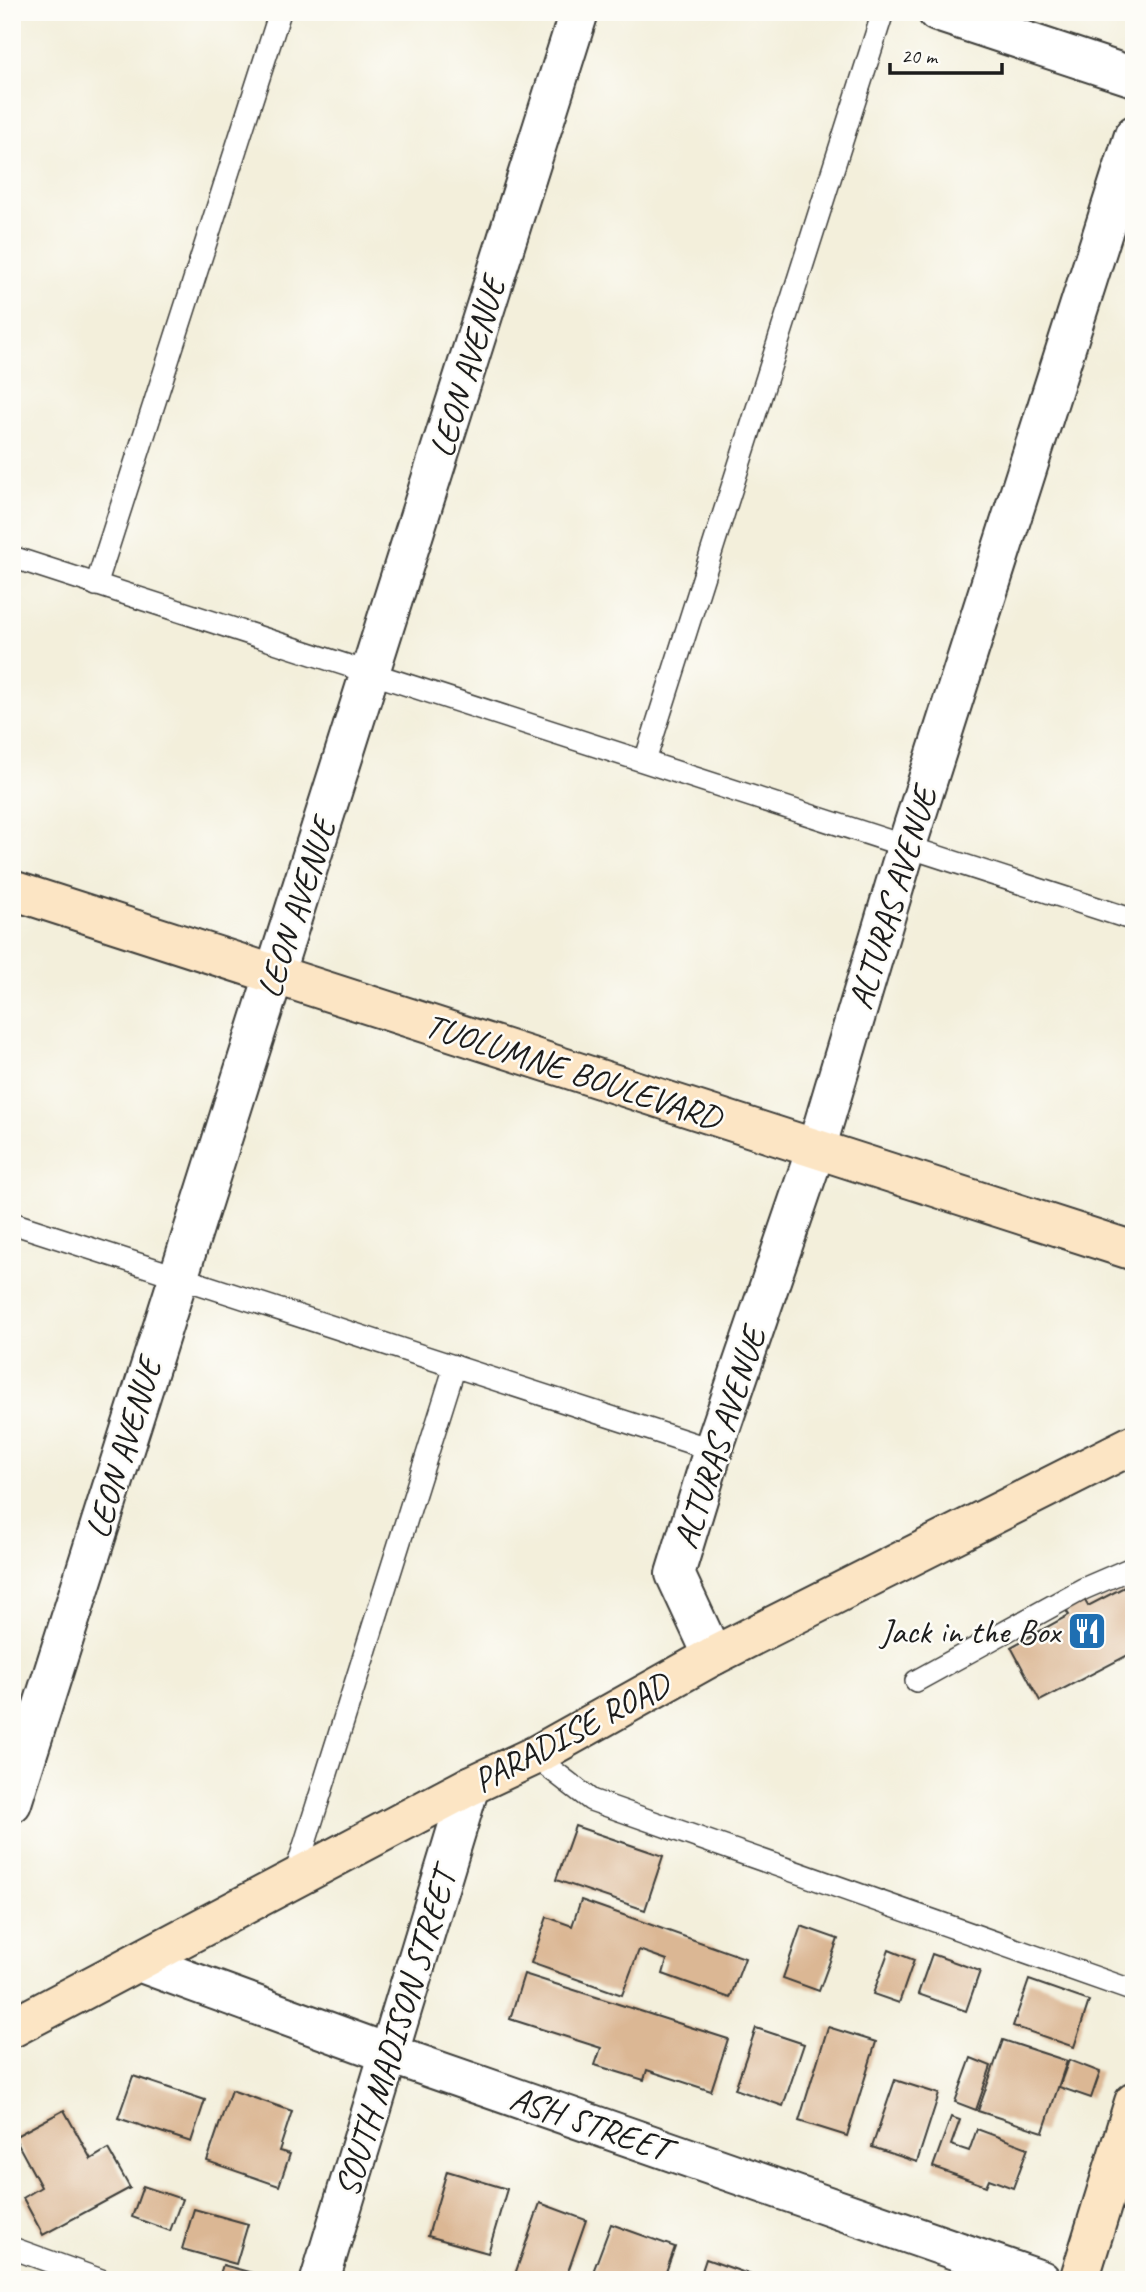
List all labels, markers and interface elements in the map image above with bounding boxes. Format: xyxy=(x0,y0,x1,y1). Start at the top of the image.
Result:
scale bar xyxy=(890,32,1002,76)
text: 20 m xyxy=(901,43,939,69)
street label: LEON AVENUE xyxy=(419,267,518,463)
street label: ALTURAS AVENUE xyxy=(837,778,949,1014)
street label: LEON AVENUE xyxy=(246,808,348,1003)
street label: TUOLUMNE BOULEVARD xyxy=(419,1002,729,1141)
street label: ALTURAS AVENUE xyxy=(663,1318,778,1554)
street label: LEON AVENUE xyxy=(75,1348,174,1544)
place label: Jack in the Box xyxy=(878,1609,1063,1654)
restaurant icon: Jack in the Box xyxy=(1066,1610,1108,1652)
street label: PARADISE ROAD xyxy=(465,1661,680,1803)
street label: SOUTH MADISON STREET xyxy=(324,1856,469,2202)
street label: ASH STREET xyxy=(504,2075,684,2175)

